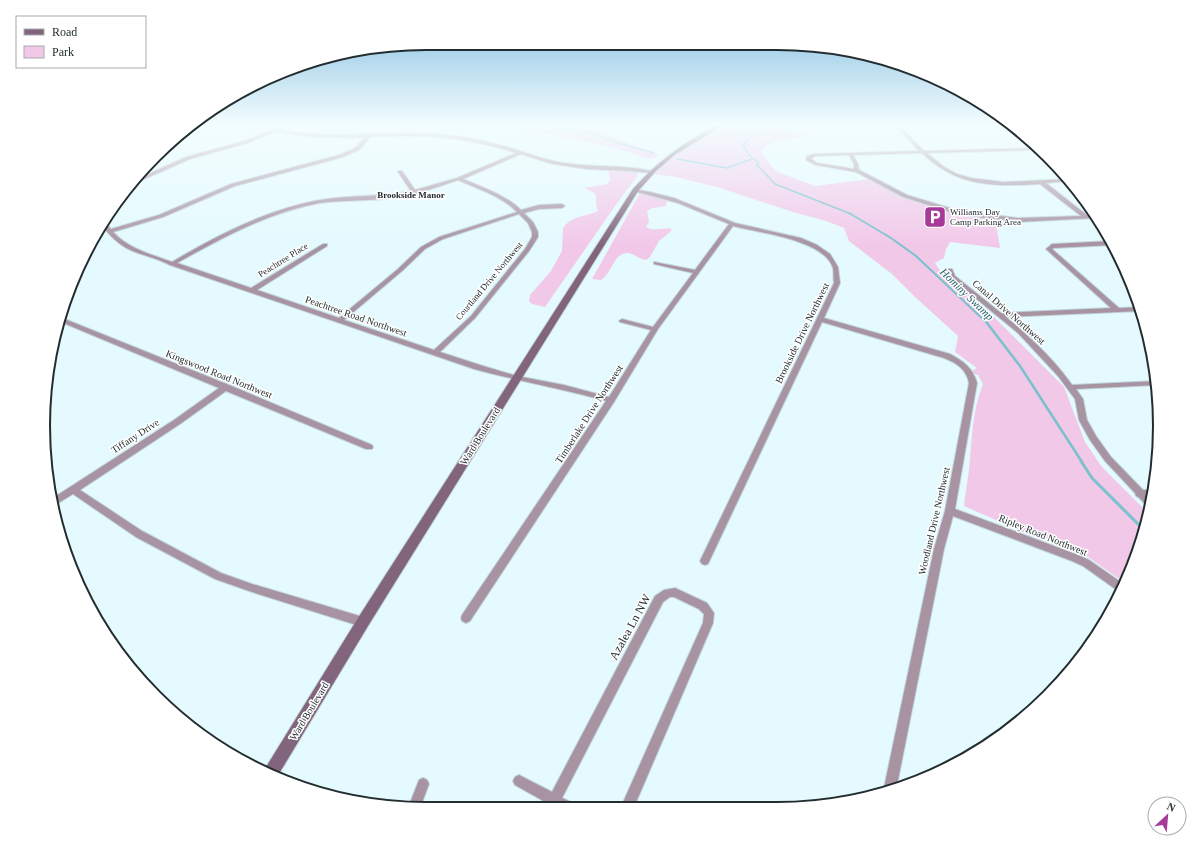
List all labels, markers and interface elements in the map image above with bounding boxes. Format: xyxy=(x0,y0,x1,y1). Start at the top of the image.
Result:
legend xyxy=(16,16,146,68)
text: Road xyxy=(52,25,77,39)
text: Park xyxy=(52,45,74,59)
district label: Brookside Manor xyxy=(377,190,445,200)
parking icon: Williams Day Camp Parking Area xyxy=(922,204,948,230)
place label: Williams Day Camp Parking Area xyxy=(950,207,1021,227)
street label: Courtland Drive Northwest xyxy=(454,240,525,322)
street label: Peachtree Place xyxy=(256,241,310,279)
water label: Hominy Swamp xyxy=(937,265,996,323)
street label: Canal Drive Northwest xyxy=(970,277,1048,347)
street label: Brookside Drive Northwest xyxy=(773,281,831,385)
street label: Peachtree Road Northwest xyxy=(304,293,408,339)
street label: Kingswood Road Northwest xyxy=(164,348,274,401)
street label: Timberlake Drive Northwest xyxy=(553,363,625,465)
street label: Ward Boulevard xyxy=(458,405,502,467)
street label: Tiffany Drive xyxy=(109,416,161,456)
street label: Woodland Drive Northwest xyxy=(916,466,952,576)
street label: Ripley Road Northwest xyxy=(997,512,1089,558)
street label: Azalea Ln NW xyxy=(606,591,654,662)
street label: Ward Boulevard xyxy=(287,680,331,742)
north arrow xyxy=(1147,796,1187,836)
text: N xyxy=(1165,800,1178,814)

